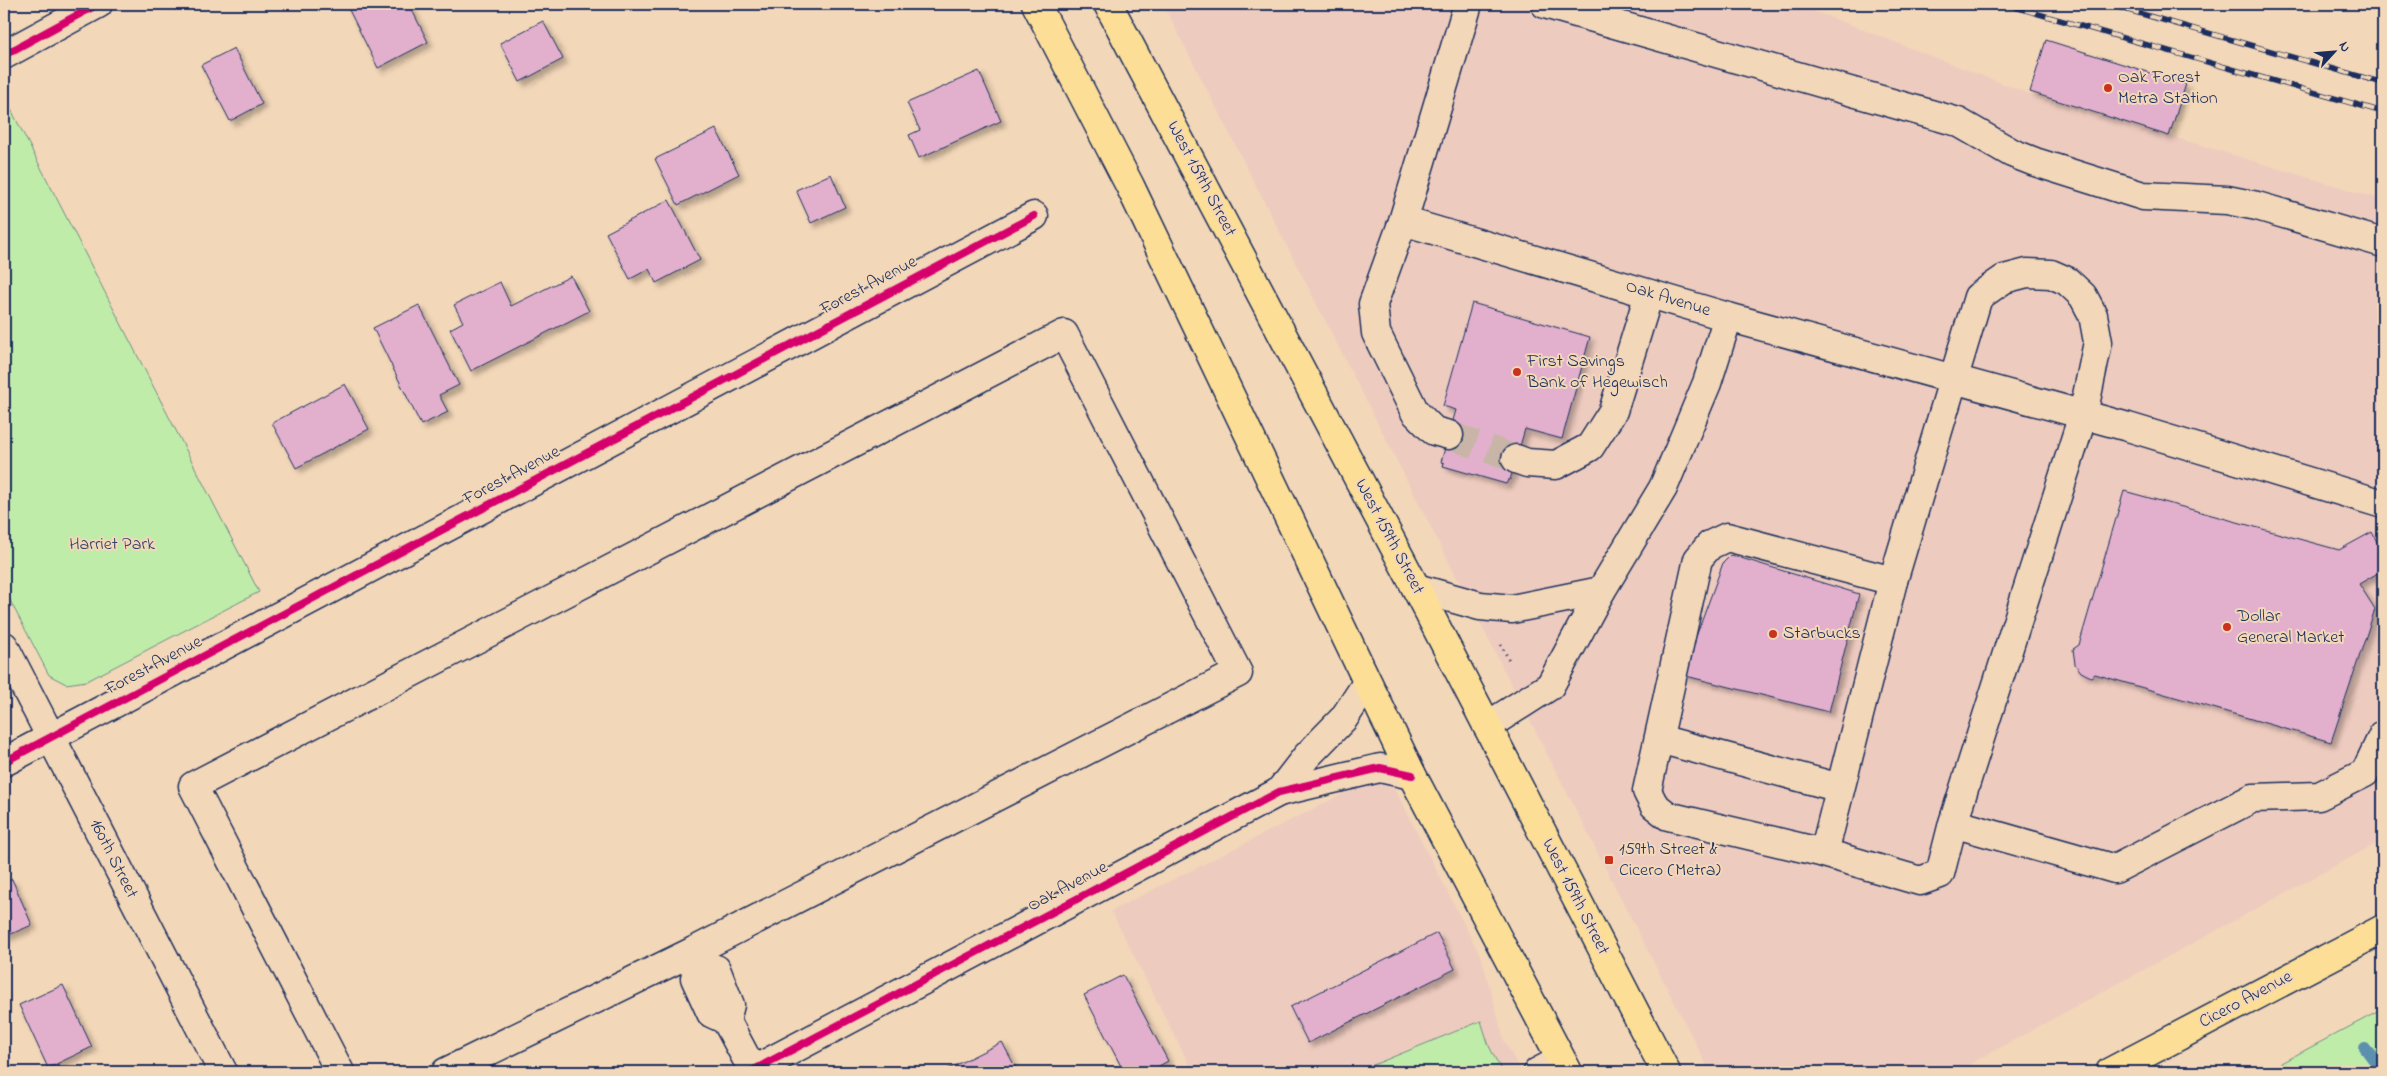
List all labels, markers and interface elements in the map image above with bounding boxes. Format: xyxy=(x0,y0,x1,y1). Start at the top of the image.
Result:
north arrow xyxy=(2310,28,2360,78)
text: N xyxy=(2333,38,2356,56)
place label: Oak Forest Metra Station xyxy=(2118,65,2218,112)
marker: Oak Forest Metra Station xyxy=(2102,82,2114,94)
street label: West 159th Street xyxy=(1160,117,1242,241)
street label: Forest Avenue xyxy=(815,249,923,323)
street label: Oak Avenue xyxy=(1622,274,1715,325)
place label: First Savings Bank of Hegewisch xyxy=(1526,349,1668,397)
marker: First Savings Bank of Hegewisch xyxy=(1511,366,1523,378)
street label: Forest Avenue xyxy=(458,439,566,513)
street label: West 159th Street xyxy=(1348,475,1430,599)
park label: Harriet Park xyxy=(69,532,155,558)
place label: Dollar General Market xyxy=(2236,604,2344,651)
place label: Starbucks xyxy=(1783,621,1861,647)
marker: Dollar General Market xyxy=(2221,621,2233,633)
marker: Starbucks xyxy=(1767,628,1779,640)
street label: Forest Avenue xyxy=(100,629,208,703)
street label: 160th Street xyxy=(82,815,144,903)
street label: West 159th Street xyxy=(1534,834,1616,960)
place label: 159th Street & Cicero (Metra) xyxy=(1619,837,1721,884)
street label: Oak Avenue xyxy=(1023,854,1114,919)
marker: 159th Street & Cicero (Metra) xyxy=(1603,854,1615,866)
street label: Cicero Avenue xyxy=(2195,964,2298,1036)

